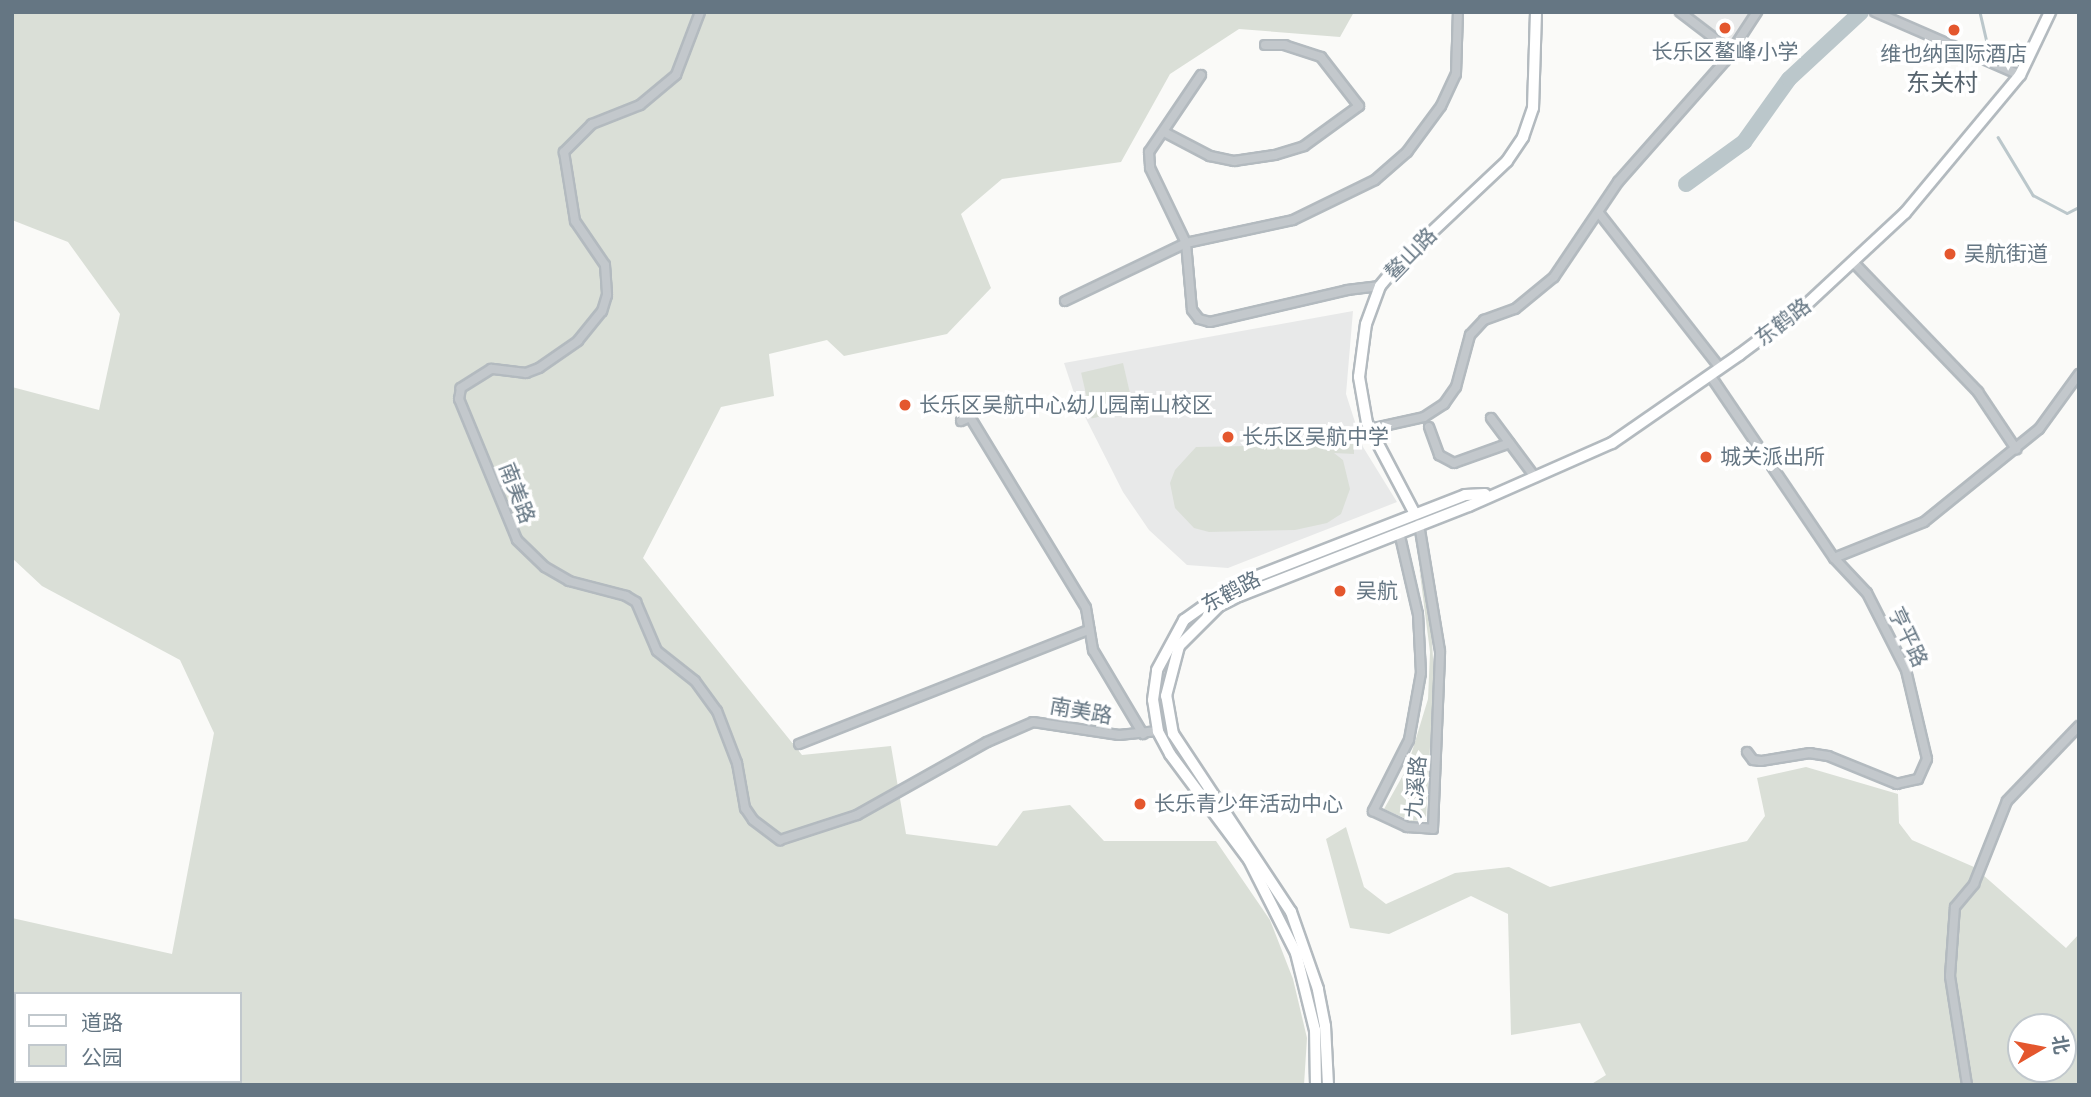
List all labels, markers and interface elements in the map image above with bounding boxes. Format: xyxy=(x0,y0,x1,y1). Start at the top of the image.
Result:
marker: 长乐区鳌峰小学 xyxy=(1717,20,1733,36)
marker: 维也纳国际酒店 xyxy=(1946,22,1962,38)
place label: 长乐区鳌峰小学 xyxy=(1652,39,1798,65)
place label: 维也纳国际酒店 xyxy=(1881,41,2027,67)
district label: 东关村 xyxy=(1906,70,1978,98)
street label: 鳌山路 xyxy=(1380,223,1442,285)
place label: 吴航街道 xyxy=(1964,241,2048,267)
marker: 吴航街道 xyxy=(1942,246,1958,262)
street label: 东鹤路 xyxy=(1750,293,1816,351)
place label: 长乐区吴航中心幼儿园南山校区 xyxy=(919,392,1213,418)
marker: 长乐区吴航中心幼儿园南山校区 xyxy=(897,397,913,413)
place label: 长乐区吴航中学 xyxy=(1242,424,1389,450)
marker: 长乐区吴航中学 xyxy=(1220,429,1236,445)
place label: 城关派出所 xyxy=(1720,444,1825,470)
marker: 城关派出所 xyxy=(1698,449,1714,465)
street label: 南美路 xyxy=(494,459,540,527)
street label: 东鹤路 xyxy=(1197,566,1265,618)
place label: 吴航 xyxy=(1356,578,1398,604)
marker: 吴航 xyxy=(1330,581,1350,601)
street label: 亨平路 xyxy=(1883,603,1933,671)
street label: 南美路 xyxy=(1048,693,1114,729)
street label: 九溪路 xyxy=(1401,755,1431,819)
place label: 长乐青少年活动中心 xyxy=(1154,791,1343,817)
marker: 长乐青少年活动中心 xyxy=(1132,796,1148,812)
legend xyxy=(14,992,242,1083)
text: 道路 xyxy=(81,1011,123,1035)
north arrow xyxy=(2007,1013,2077,1083)
text: 北 xyxy=(2048,1033,2073,1056)
text: 公园 xyxy=(81,1046,123,1070)

